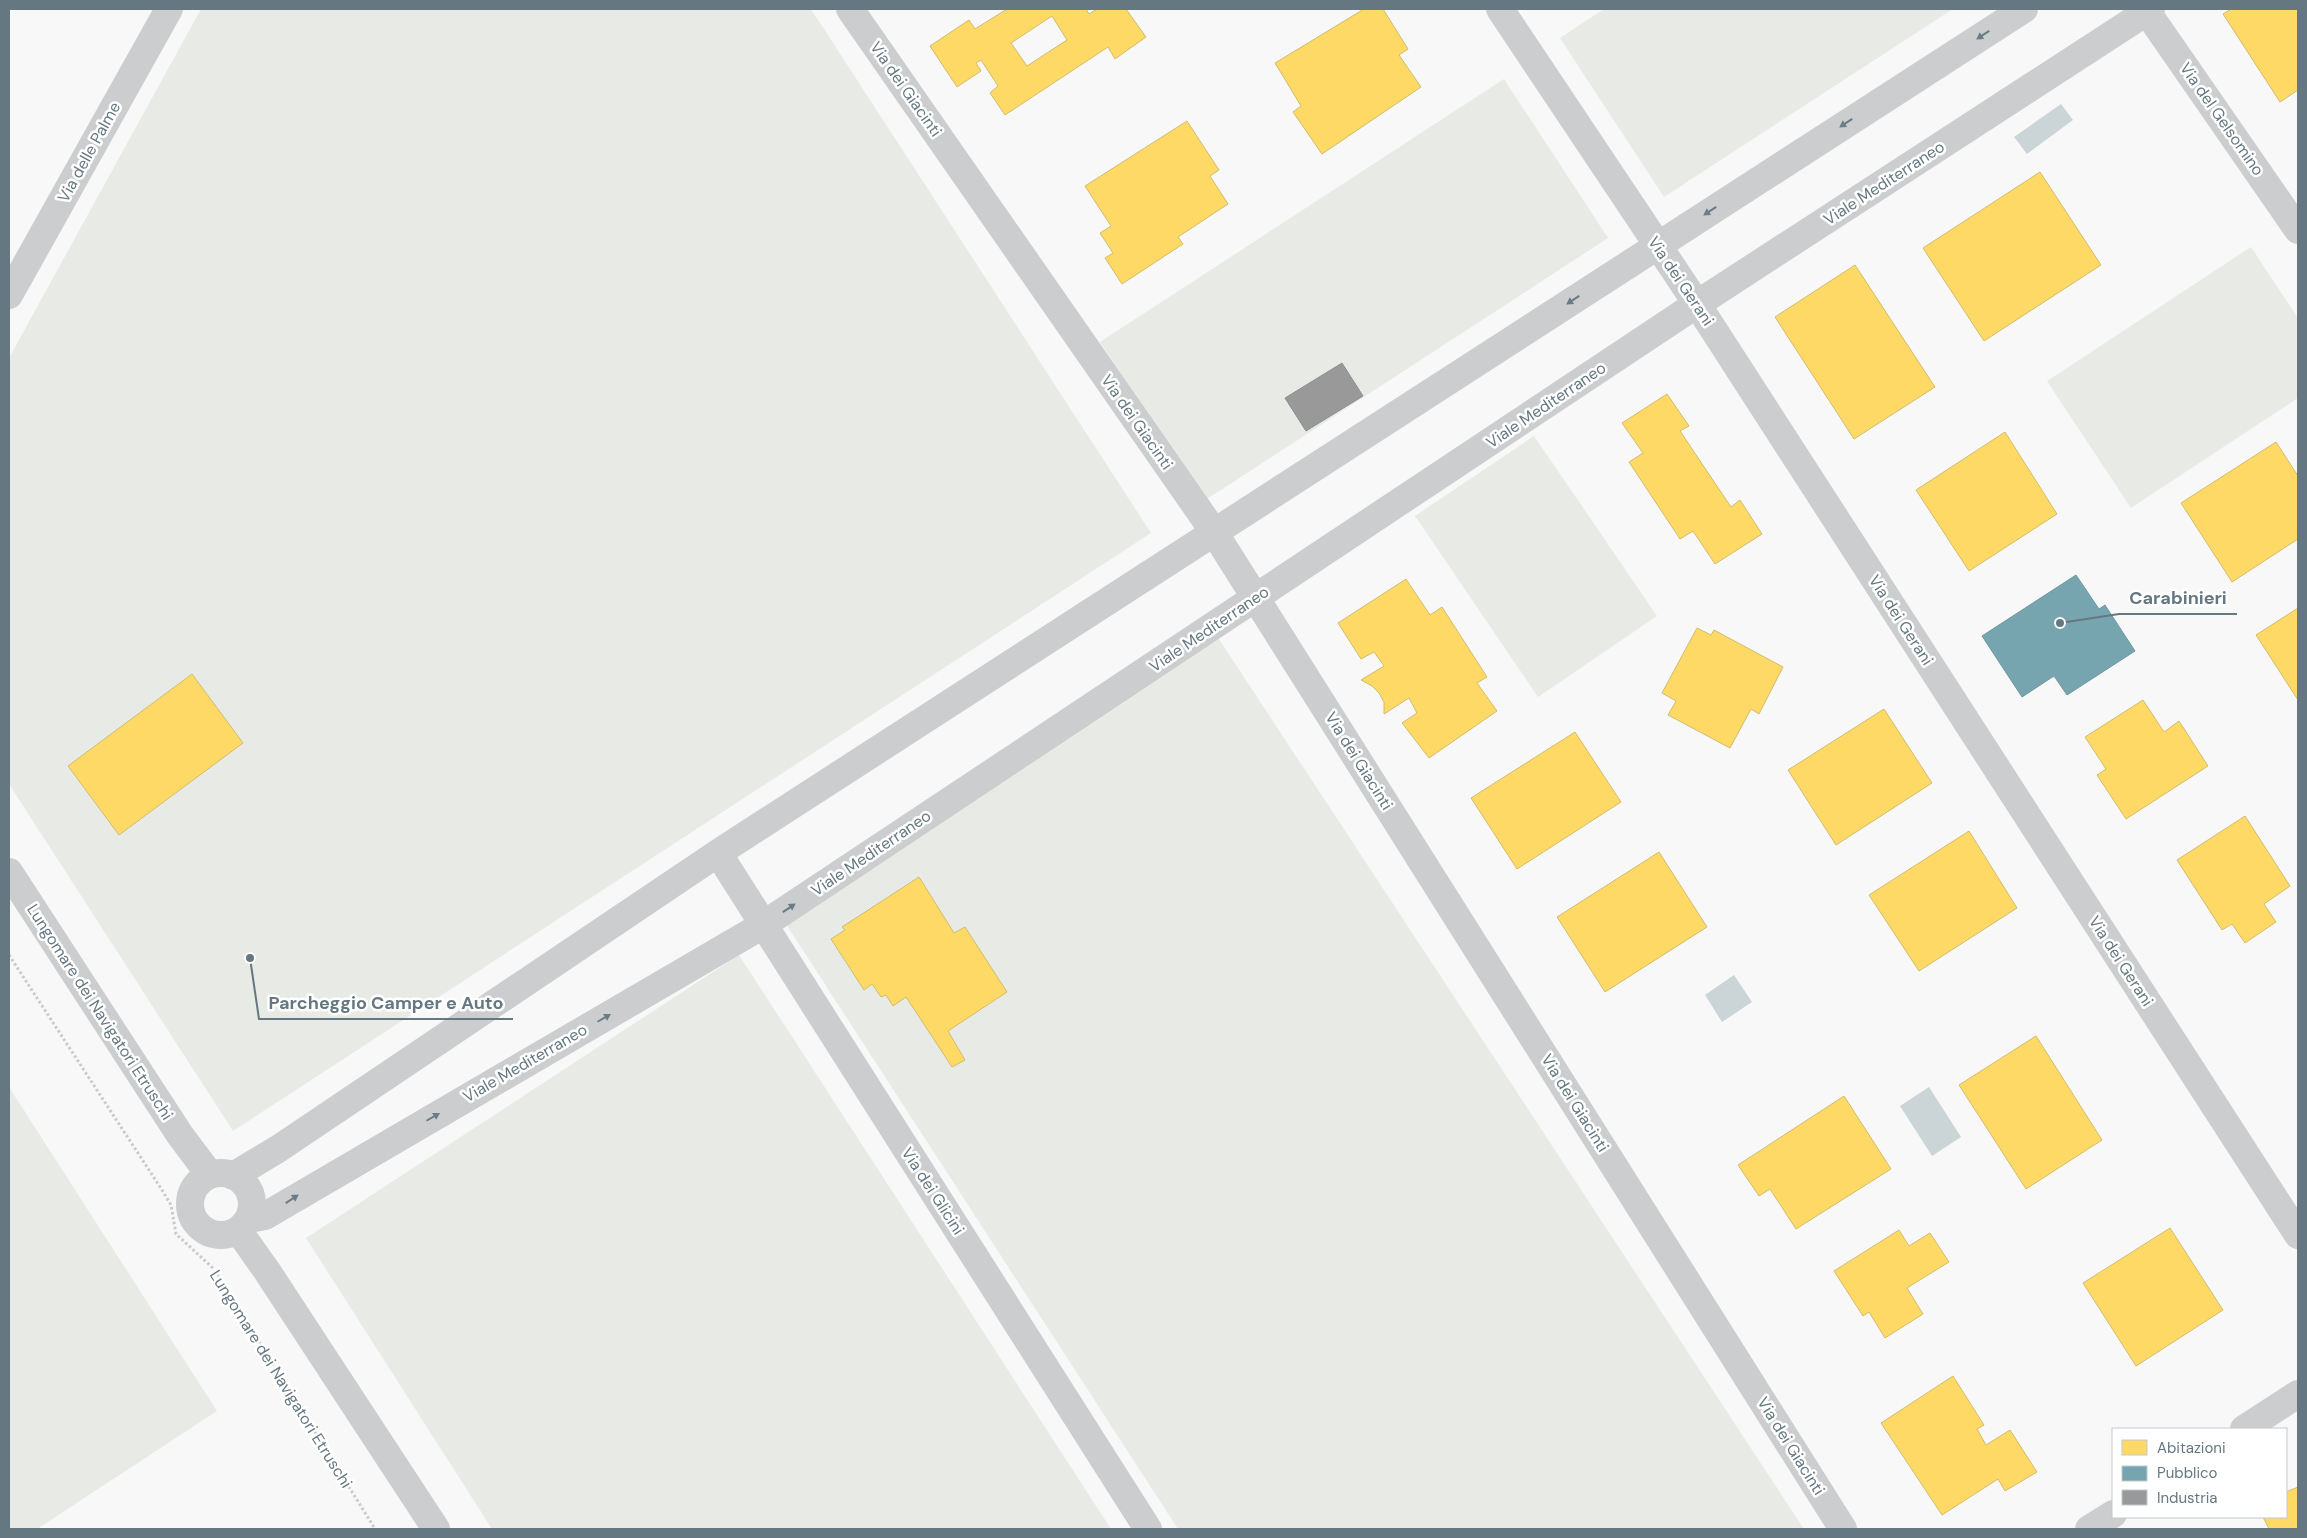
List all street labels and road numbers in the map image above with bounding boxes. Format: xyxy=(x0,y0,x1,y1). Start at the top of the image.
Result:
street label: Via dei Giacinti xyxy=(865,37,947,141)
street label: Via del Gelsomino xyxy=(2175,58,2269,180)
street label: Via delle Palme xyxy=(53,98,125,206)
street label: Viale Mediterraneo xyxy=(1820,136,1948,230)
street label: Via dei Gerani xyxy=(1643,232,1719,330)
street label: Viale Mediterraneo xyxy=(1482,357,1610,453)
street label: Via dei Giacinti xyxy=(1096,370,1178,474)
street label: Via dei Gerani xyxy=(1864,571,1938,669)
street label: Viale Mediterraneo xyxy=(1145,581,1273,677)
street label: Via dei Giacinti xyxy=(1321,708,1397,814)
street label: Viale Mediterraneo xyxy=(807,805,935,901)
street label: Lungomare dei Navigatori Etruschi xyxy=(22,900,178,1124)
street label: Via dei Gerani xyxy=(2084,912,2158,1010)
street label: Viale Mediterraneo xyxy=(459,1019,591,1107)
street label: Via dei Giacinti xyxy=(1537,1050,1613,1156)
street label: Via dei Glicini xyxy=(897,1143,969,1239)
street label: Lungomare dei Navigatori Etruschi xyxy=(205,1266,357,1492)
street label: Via dei Giacinti xyxy=(1753,1393,1829,1499)

